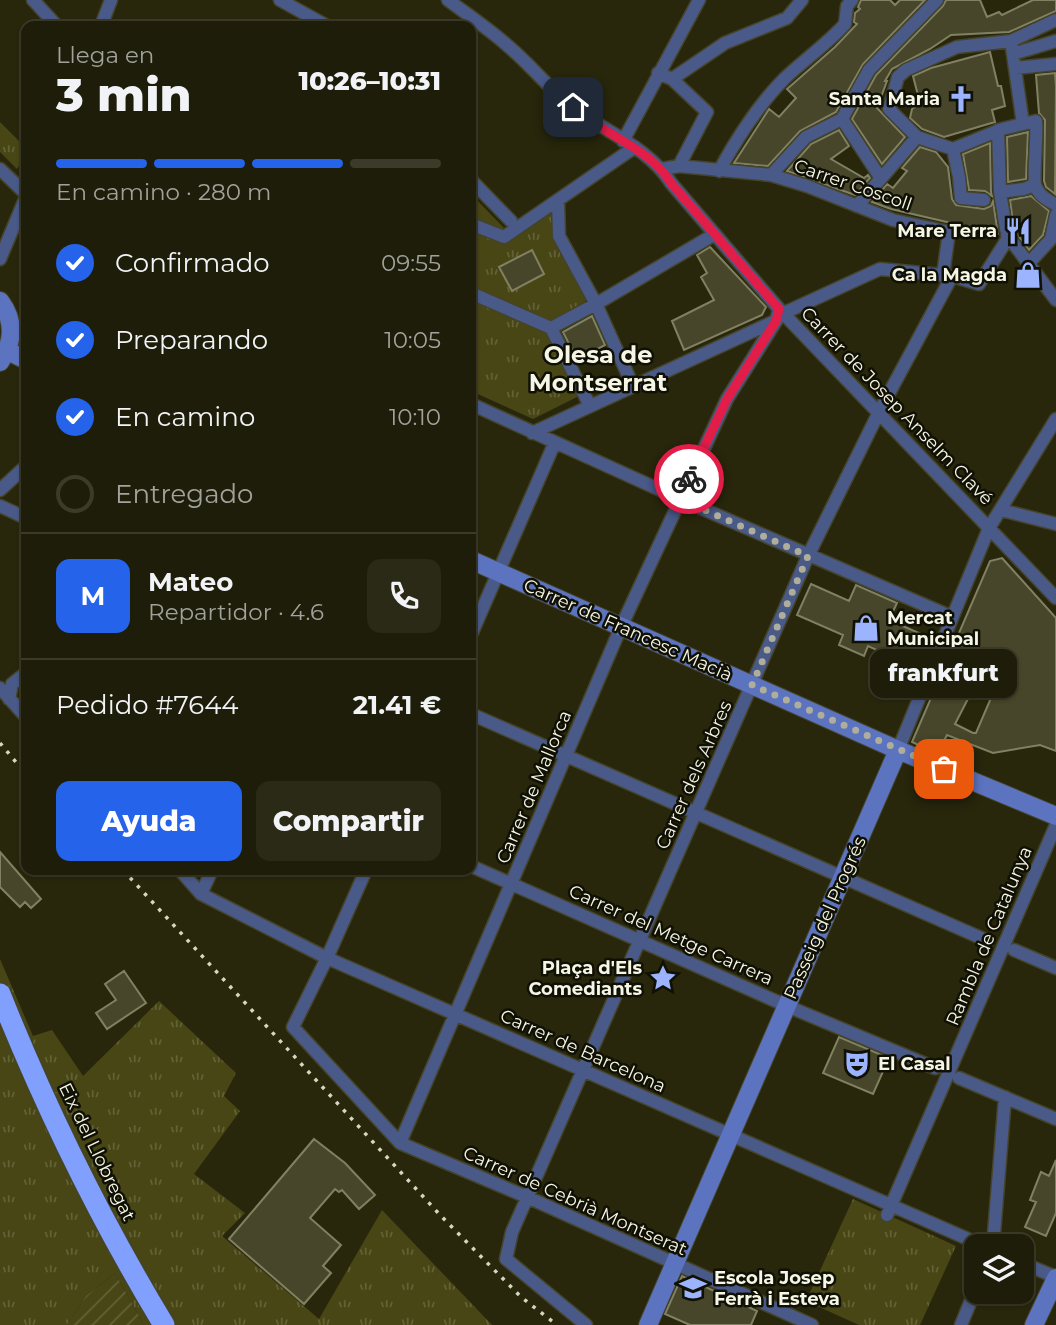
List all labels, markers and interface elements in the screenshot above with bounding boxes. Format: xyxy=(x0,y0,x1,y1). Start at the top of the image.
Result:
text: Llega en xyxy=(56,41,154,69)
text: 10:26–10:31 xyxy=(298,65,441,97)
text: 3 min xyxy=(56,66,192,123)
pin xyxy=(543,77,603,137)
church icon: Santa Maria xyxy=(946,84,976,114)
icon: home xyxy=(554,88,592,126)
place label: Santa Maria xyxy=(829,88,940,110)
street label: Carrer Coscoll xyxy=(791,154,915,216)
text: En camino · 280 m xyxy=(56,178,271,206)
restaurant icon: Mare Terra xyxy=(1003,216,1033,246)
place label: Mare Terra xyxy=(897,220,997,242)
icon: check xyxy=(56,244,94,282)
text: Confirmado xyxy=(115,247,270,279)
text: 09:55 xyxy=(381,249,441,277)
shop icon: Ca la Magda xyxy=(1013,260,1043,290)
place label: Ca la Magda xyxy=(892,264,1007,286)
street label: Carrer de Josep Anselm Clavé xyxy=(796,302,998,510)
icon: check xyxy=(56,321,94,359)
text: Preparando xyxy=(115,324,268,356)
text: 10:05 xyxy=(384,326,441,354)
district label: Olesa de Montserrat xyxy=(529,340,668,397)
icon: check xyxy=(56,398,94,436)
text: En camino xyxy=(115,401,255,433)
text: 10:10 xyxy=(389,403,441,431)
courier xyxy=(654,444,724,514)
icon: bike xyxy=(670,460,708,498)
text: Entregado xyxy=(115,478,253,510)
button: phone xyxy=(367,559,441,633)
text: Mateo xyxy=(148,566,233,598)
street label: Carrer de Francesc Macià xyxy=(520,574,736,686)
text: M xyxy=(81,580,105,612)
text: Repartidor · 4.6 xyxy=(148,598,324,626)
place label: Mercat Municipal xyxy=(887,607,979,650)
shop icon: Mercat Municipal xyxy=(851,613,881,643)
callout: frankfurt xyxy=(870,650,1018,699)
text: frankfurt xyxy=(888,659,999,687)
text: Pedido #7644 xyxy=(56,689,239,721)
text: 21.41 € xyxy=(353,689,441,721)
street label: Carrer dels Arbres xyxy=(651,697,737,853)
street label: Carrer de Mallorca xyxy=(492,707,576,867)
pin xyxy=(914,739,974,799)
icon: bag xyxy=(925,750,963,788)
button: Ayuda xyxy=(56,781,242,861)
button: Compartir xyxy=(256,781,441,861)
street label: Passeig del Progrés xyxy=(779,833,871,1003)
street label: Rambla de Catalunya xyxy=(941,843,1037,1029)
street label: Carrer del Metge Carrera xyxy=(566,880,776,990)
place label: Plaça d'Els Comediants xyxy=(528,957,642,1000)
place icon: Plaça d'Els Comediants xyxy=(648,963,678,993)
street label: Carrer de Barcelona xyxy=(497,1005,669,1097)
theatre icon: El Casal xyxy=(842,1049,872,1079)
place label: El Casal xyxy=(878,1053,951,1075)
street label: Eix del Llobregat xyxy=(54,1079,140,1225)
street label: Carrer de Cebrià Montserat xyxy=(460,1142,690,1260)
map controls xyxy=(964,1234,1034,1304)
button: layers xyxy=(964,1234,1034,1304)
place label: Escola Josep Ferrà i Esteva xyxy=(714,1267,840,1310)
school or university icon: Escola Josep Ferrà i Esteva xyxy=(678,1273,708,1303)

